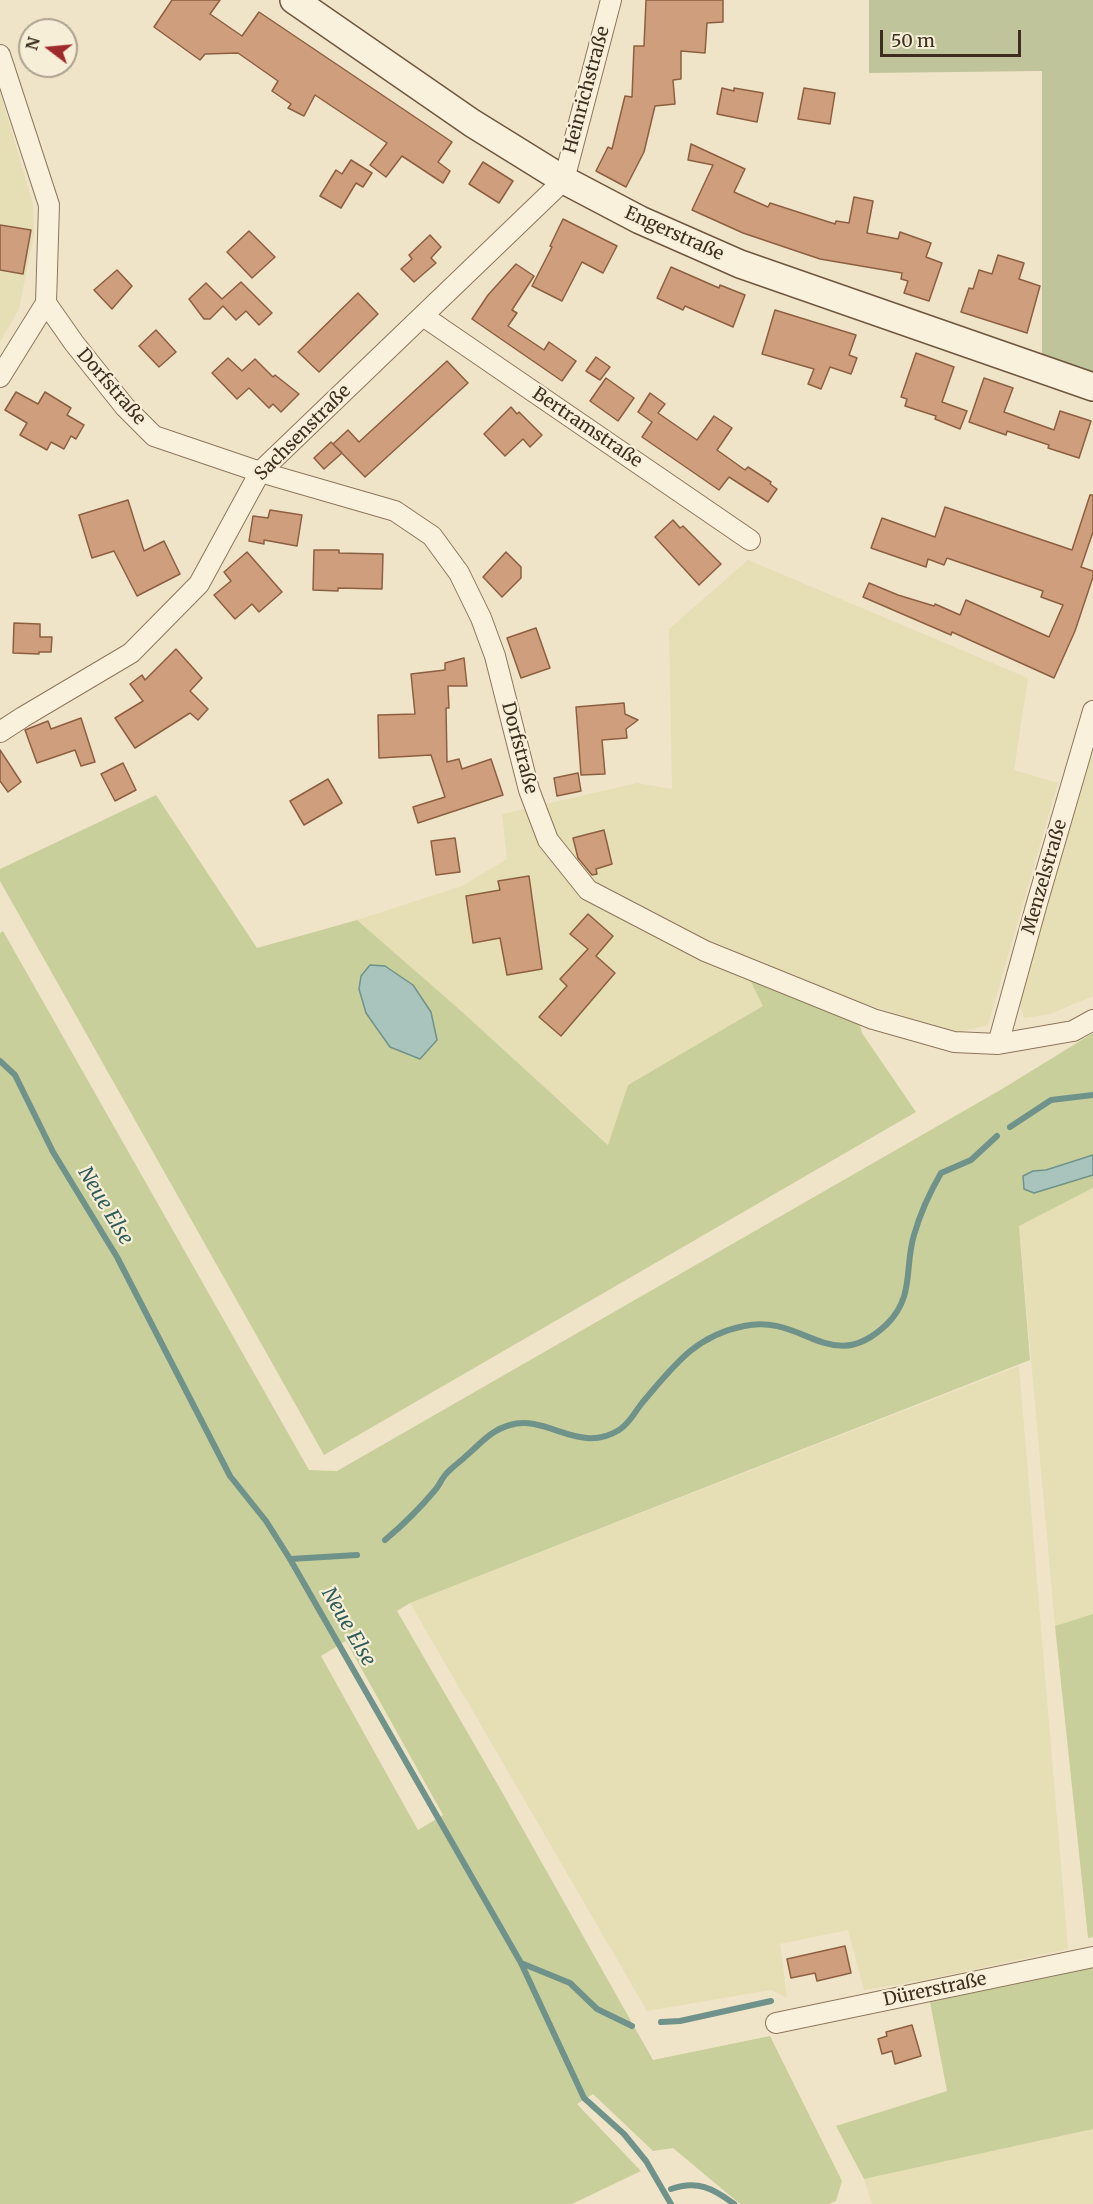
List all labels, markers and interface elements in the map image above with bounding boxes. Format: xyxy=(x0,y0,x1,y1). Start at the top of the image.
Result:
north arrow xyxy=(18,18,78,78)
scale bar xyxy=(883,18,1024,56)
street label: Heinrichstraße xyxy=(560,24,614,156)
text: 50 m xyxy=(891,29,935,52)
text: N xyxy=(21,35,44,52)
street label: Engerstraße xyxy=(621,203,727,265)
street label: Dorfstraße xyxy=(72,344,150,430)
street label: Sachsenstraße xyxy=(251,381,355,485)
street label: Bertramstraße xyxy=(528,383,646,473)
street label: Dorfstraße xyxy=(496,700,542,796)
street label: Menzelstraße xyxy=(1018,817,1072,937)
water label: Neue Else xyxy=(72,1163,138,1249)
water label: Neue Else xyxy=(316,1583,380,1671)
street label: Dürerstraße xyxy=(882,1969,988,2011)

